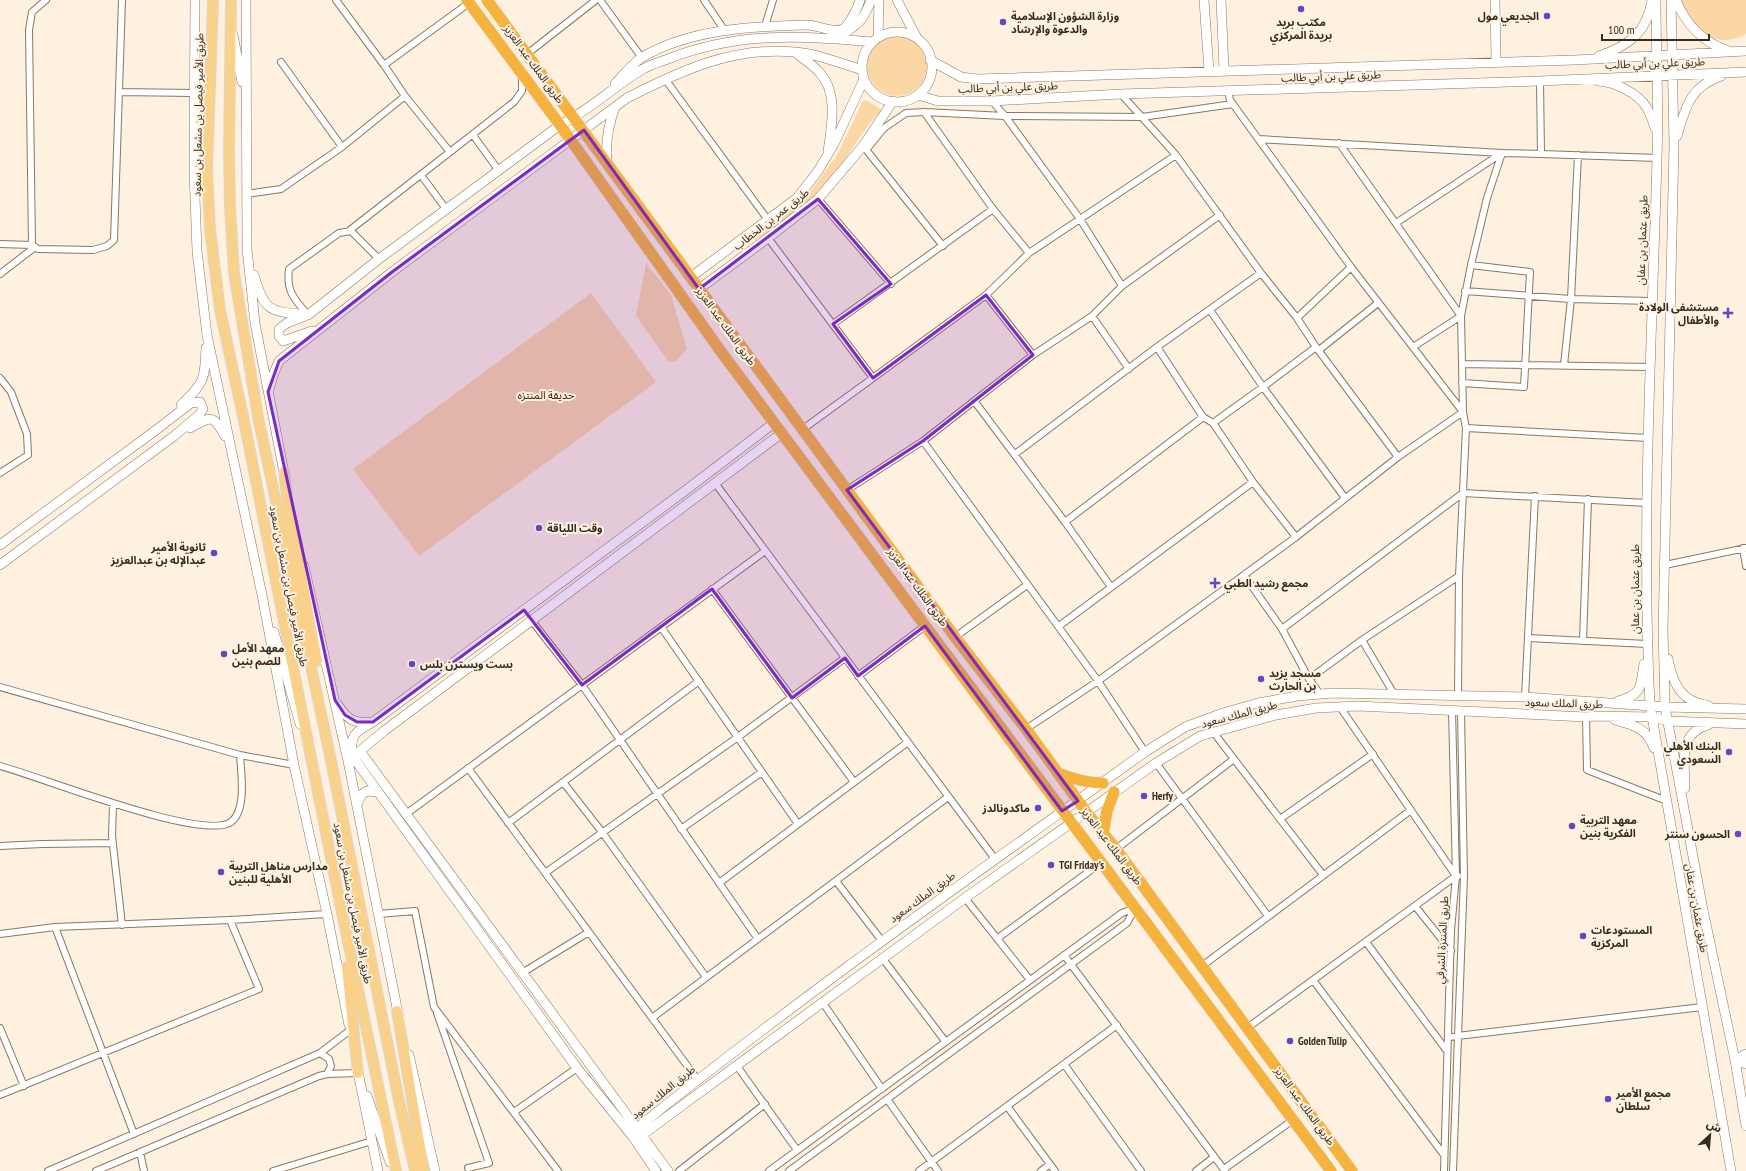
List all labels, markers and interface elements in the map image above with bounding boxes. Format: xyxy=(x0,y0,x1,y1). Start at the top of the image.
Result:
marker: مكتب بريد بريدة المركزي xyxy=(1296,4,1306,14)
place label: وزارة الشؤون الإسلامية والدعوة والإرشاد xyxy=(1011,9,1119,36)
place label: الجديعي مول xyxy=(1478,9,1539,26)
marker: الجديعي مول xyxy=(1542,11,1552,21)
place label: مكتب بريد بريدة المركزي xyxy=(1270,15,1332,45)
scale bar xyxy=(1602,16,1709,42)
marker: وزارة الشؤون الإسلامية والدعوة والإرشاد xyxy=(998,17,1008,27)
street label: طريق الملك عبد العزيز xyxy=(500,21,567,106)
text: 100 m xyxy=(1608,22,1635,37)
street label: طريق الأمير فيصل بن مشعل بن سعود xyxy=(190,33,206,197)
street label: طريق علي بن أبي طالب xyxy=(1605,54,1705,74)
street label: طريق علي بن أبي طالب xyxy=(1281,67,1381,87)
street label: طريق علي بن أبي طالب xyxy=(958,78,1058,98)
street label: طريق عمر بن الخطاب xyxy=(730,185,812,253)
street label: طريق عثمان بن عفان xyxy=(1633,195,1651,285)
street label: طريق الملك عبد العزيز xyxy=(692,283,759,368)
place label: مستشفى الولادة والأطفال xyxy=(1639,300,1719,327)
marker: مستشفى الولادة والأطفال xyxy=(1722,307,1734,319)
park label: حديقة المنتزه xyxy=(518,388,575,402)
street label: طريق الأمير فيصل بن مشعل بن سعود xyxy=(266,504,312,668)
place label: وقت اللياقة xyxy=(547,521,603,535)
marker: وقت اللياقة xyxy=(534,523,544,533)
place label: ثانوية الأمير عبدالإله بن عبدالعزيز xyxy=(110,540,206,567)
street label: طريق الملك عبد العزيز xyxy=(884,544,951,629)
street label: طريق عثمان بن عفان xyxy=(1628,544,1642,634)
marker: ثانوية الأمير عبدالإله بن عبدالعزيز xyxy=(209,548,219,558)
place label: مجمع رشيد الطبي xyxy=(1224,576,1308,593)
marker: مجمع رشيد الطبي xyxy=(1209,577,1221,589)
place label: معهد الأمل للصم بنين xyxy=(232,641,284,670)
marker: معهد الأمل للصم بنين xyxy=(219,649,229,659)
place label: بست ويسترن بلس xyxy=(420,657,513,671)
marker: بست ويسترن بلس xyxy=(407,659,417,669)
place label: مسجد يزيد بن الحارث xyxy=(1269,666,1321,693)
marker: مسجد يزيد بن الحارث xyxy=(1256,674,1266,684)
street label: طريق الملك سعود xyxy=(1525,695,1603,711)
street label: طريق الملك سعود xyxy=(1199,697,1279,731)
place label: البنك الأهلي السعودي xyxy=(1664,739,1721,769)
marker: البنك الأهلي السعودي xyxy=(1724,747,1734,757)
place label: Herfy xyxy=(1152,789,1174,803)
marker: Herfy xyxy=(1139,791,1149,801)
place label: ماكدونالدز xyxy=(981,801,1030,815)
marker: ماكدونالدز xyxy=(1033,803,1043,813)
street label: طريق الملك عبد العزيز xyxy=(1077,803,1146,888)
place label: معهد التربية الفكرية بنين xyxy=(1580,813,1637,840)
street label: طريق الأمير فيصل بن مشعل بن سعود xyxy=(330,821,376,985)
marker: معهد التربية الفكرية بنين xyxy=(1567,821,1577,831)
place label: الحسون سنتر xyxy=(1664,827,1730,841)
marker: الحسون سنتر xyxy=(1733,829,1743,839)
place label: TGI Friday's xyxy=(1059,858,1104,872)
place label: مدارس مناهل التربية الأهلية للبنين xyxy=(229,859,328,886)
marker: TGI Friday's xyxy=(1046,860,1056,870)
street label: طريق عثمان بن عفان xyxy=(1682,862,1712,954)
marker: مدارس مناهل التربية الأهلية للبنين xyxy=(216,867,226,877)
street label: طريق الملك سعود xyxy=(886,868,958,926)
street label: طريق المنتزة الشرقي xyxy=(1433,896,1454,985)
place label: المستودعات المركزية xyxy=(1591,923,1652,950)
marker: المستودعات المركزية xyxy=(1578,931,1588,941)
place label: Golden Tulip xyxy=(1298,1034,1347,1048)
marker: Golden Tulip xyxy=(1285,1036,1295,1046)
street label: طريق الملك سعود xyxy=(628,1062,698,1122)
street label: طريق الملك عبد العزيز xyxy=(1271,1063,1338,1148)
place label: مجمع الأمير سلطان xyxy=(1615,1086,1671,1113)
marker: مجمع الأمير سلطان xyxy=(1603,1094,1613,1104)
north arrow xyxy=(1690,1115,1730,1155)
text: ش xyxy=(1705,1116,1724,1136)

